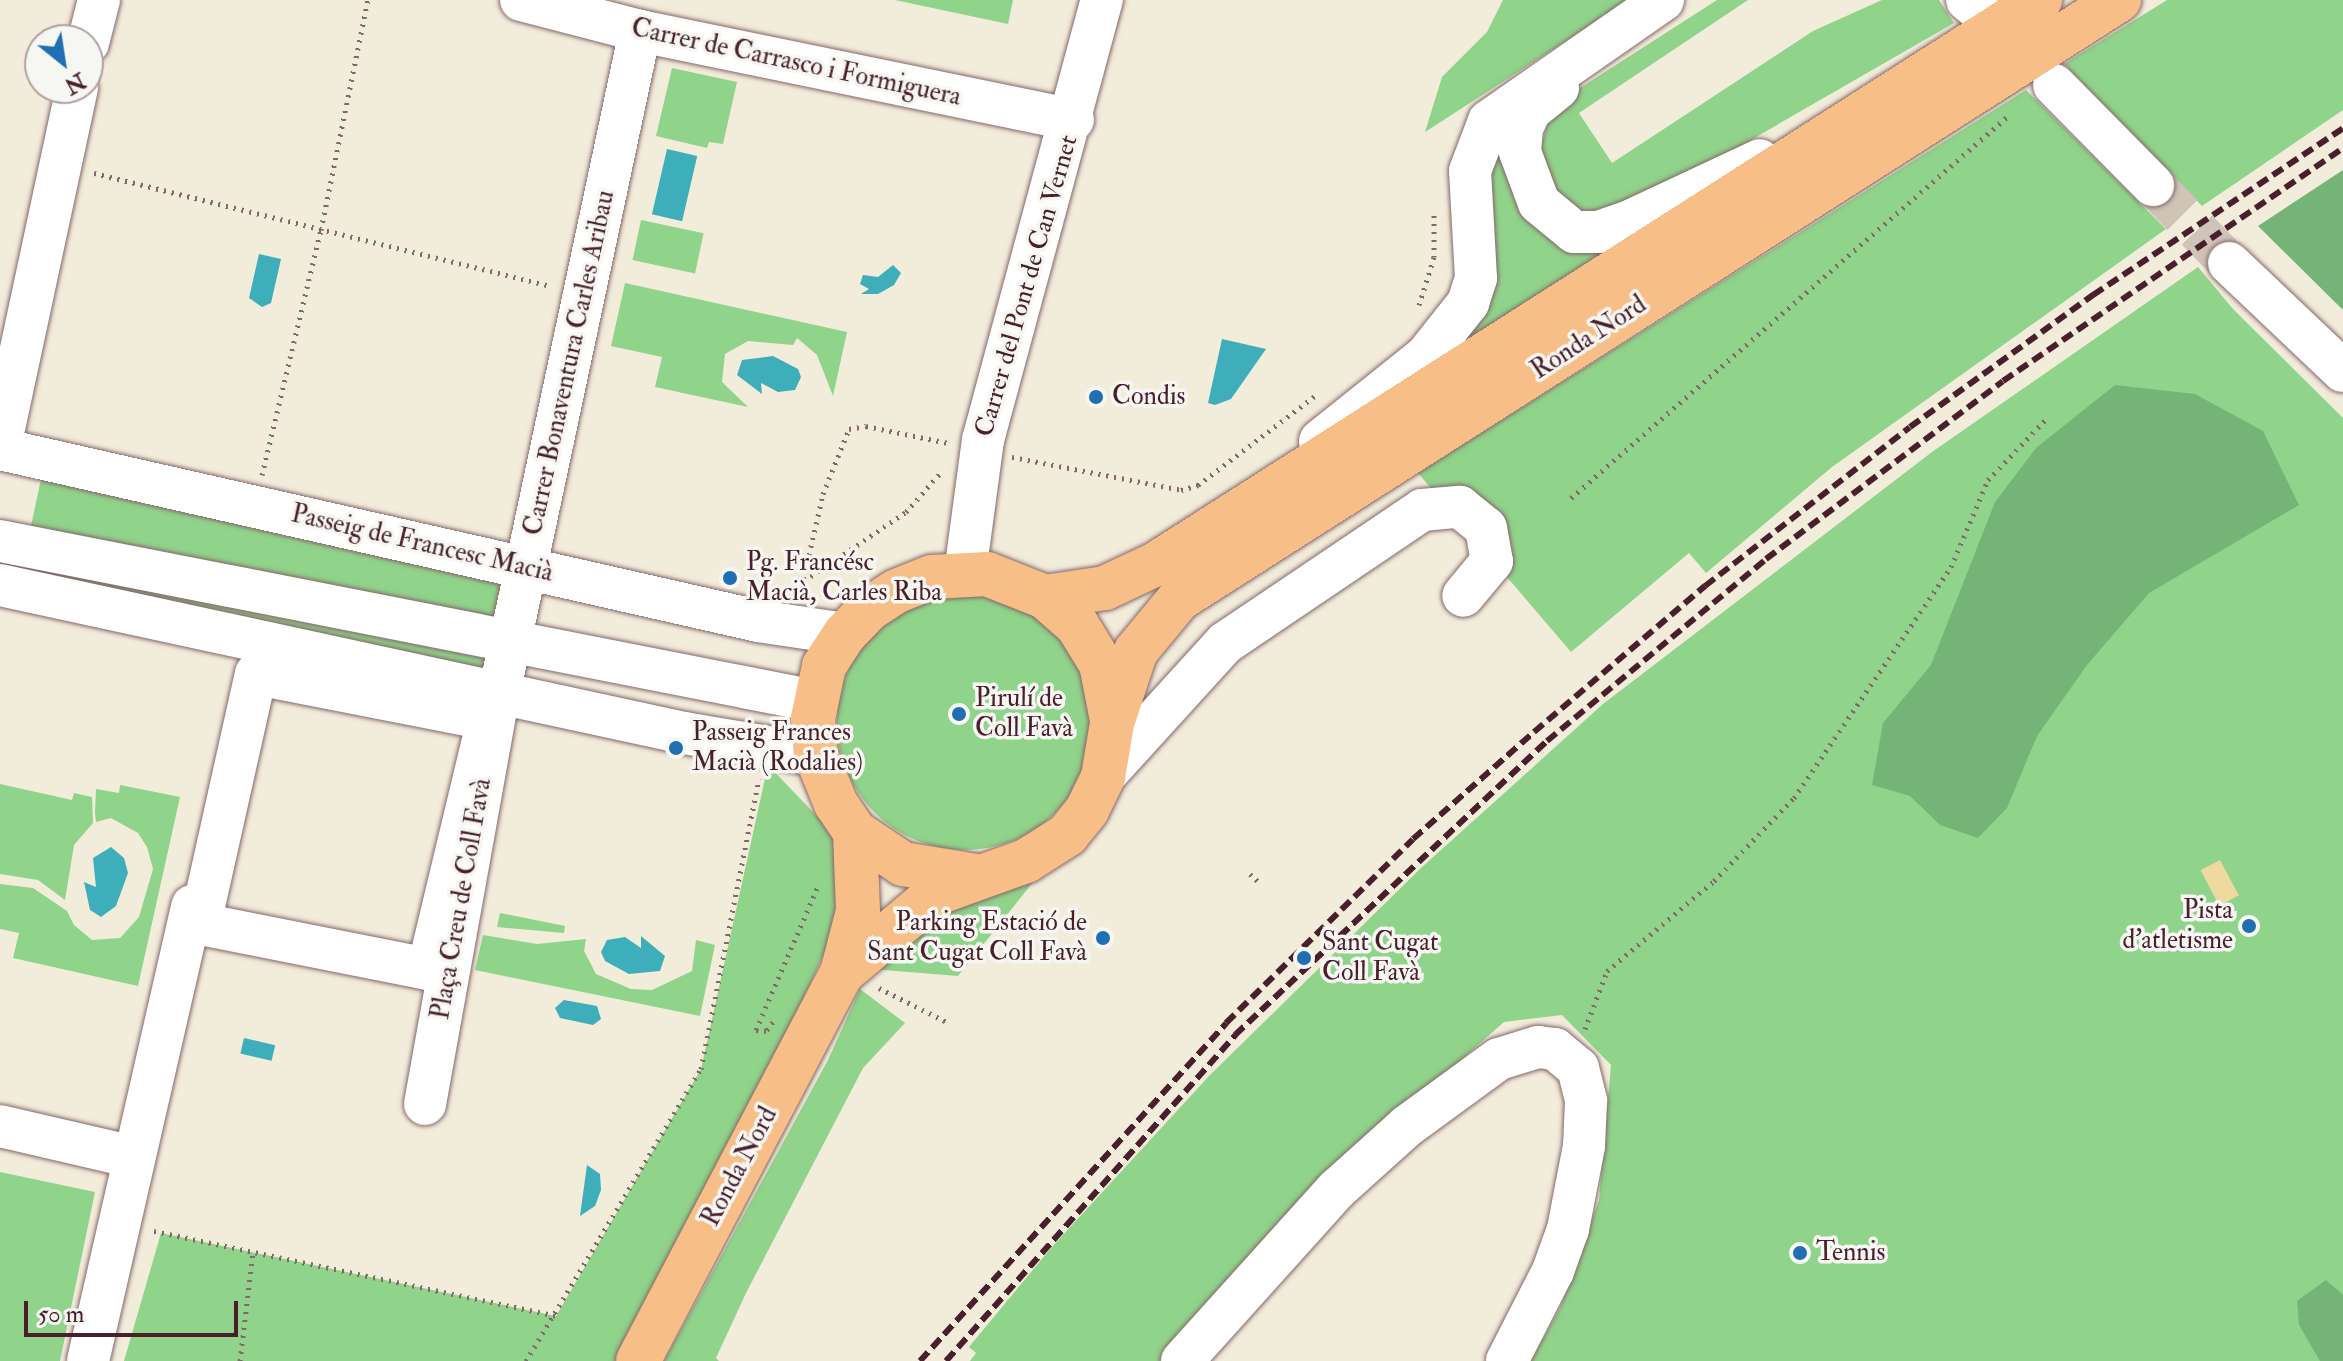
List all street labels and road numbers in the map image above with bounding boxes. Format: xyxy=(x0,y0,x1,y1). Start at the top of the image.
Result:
street label: Carrer de Carrasco i Formiguera xyxy=(628,13,964,113)
street label: Carrer del Pont de Can Vernet xyxy=(969,132,1085,440)
street label: Carrer Bonaventura Carles Aribau xyxy=(518,188,622,538)
street label: Ronda Nord xyxy=(1526,289,1652,387)
street label: Passeig de Francesc Macià xyxy=(288,499,556,589)
street label: Plaça Creu de Coll Favà xyxy=(425,776,499,1022)
street label: Ronda Nord xyxy=(696,1102,784,1232)

